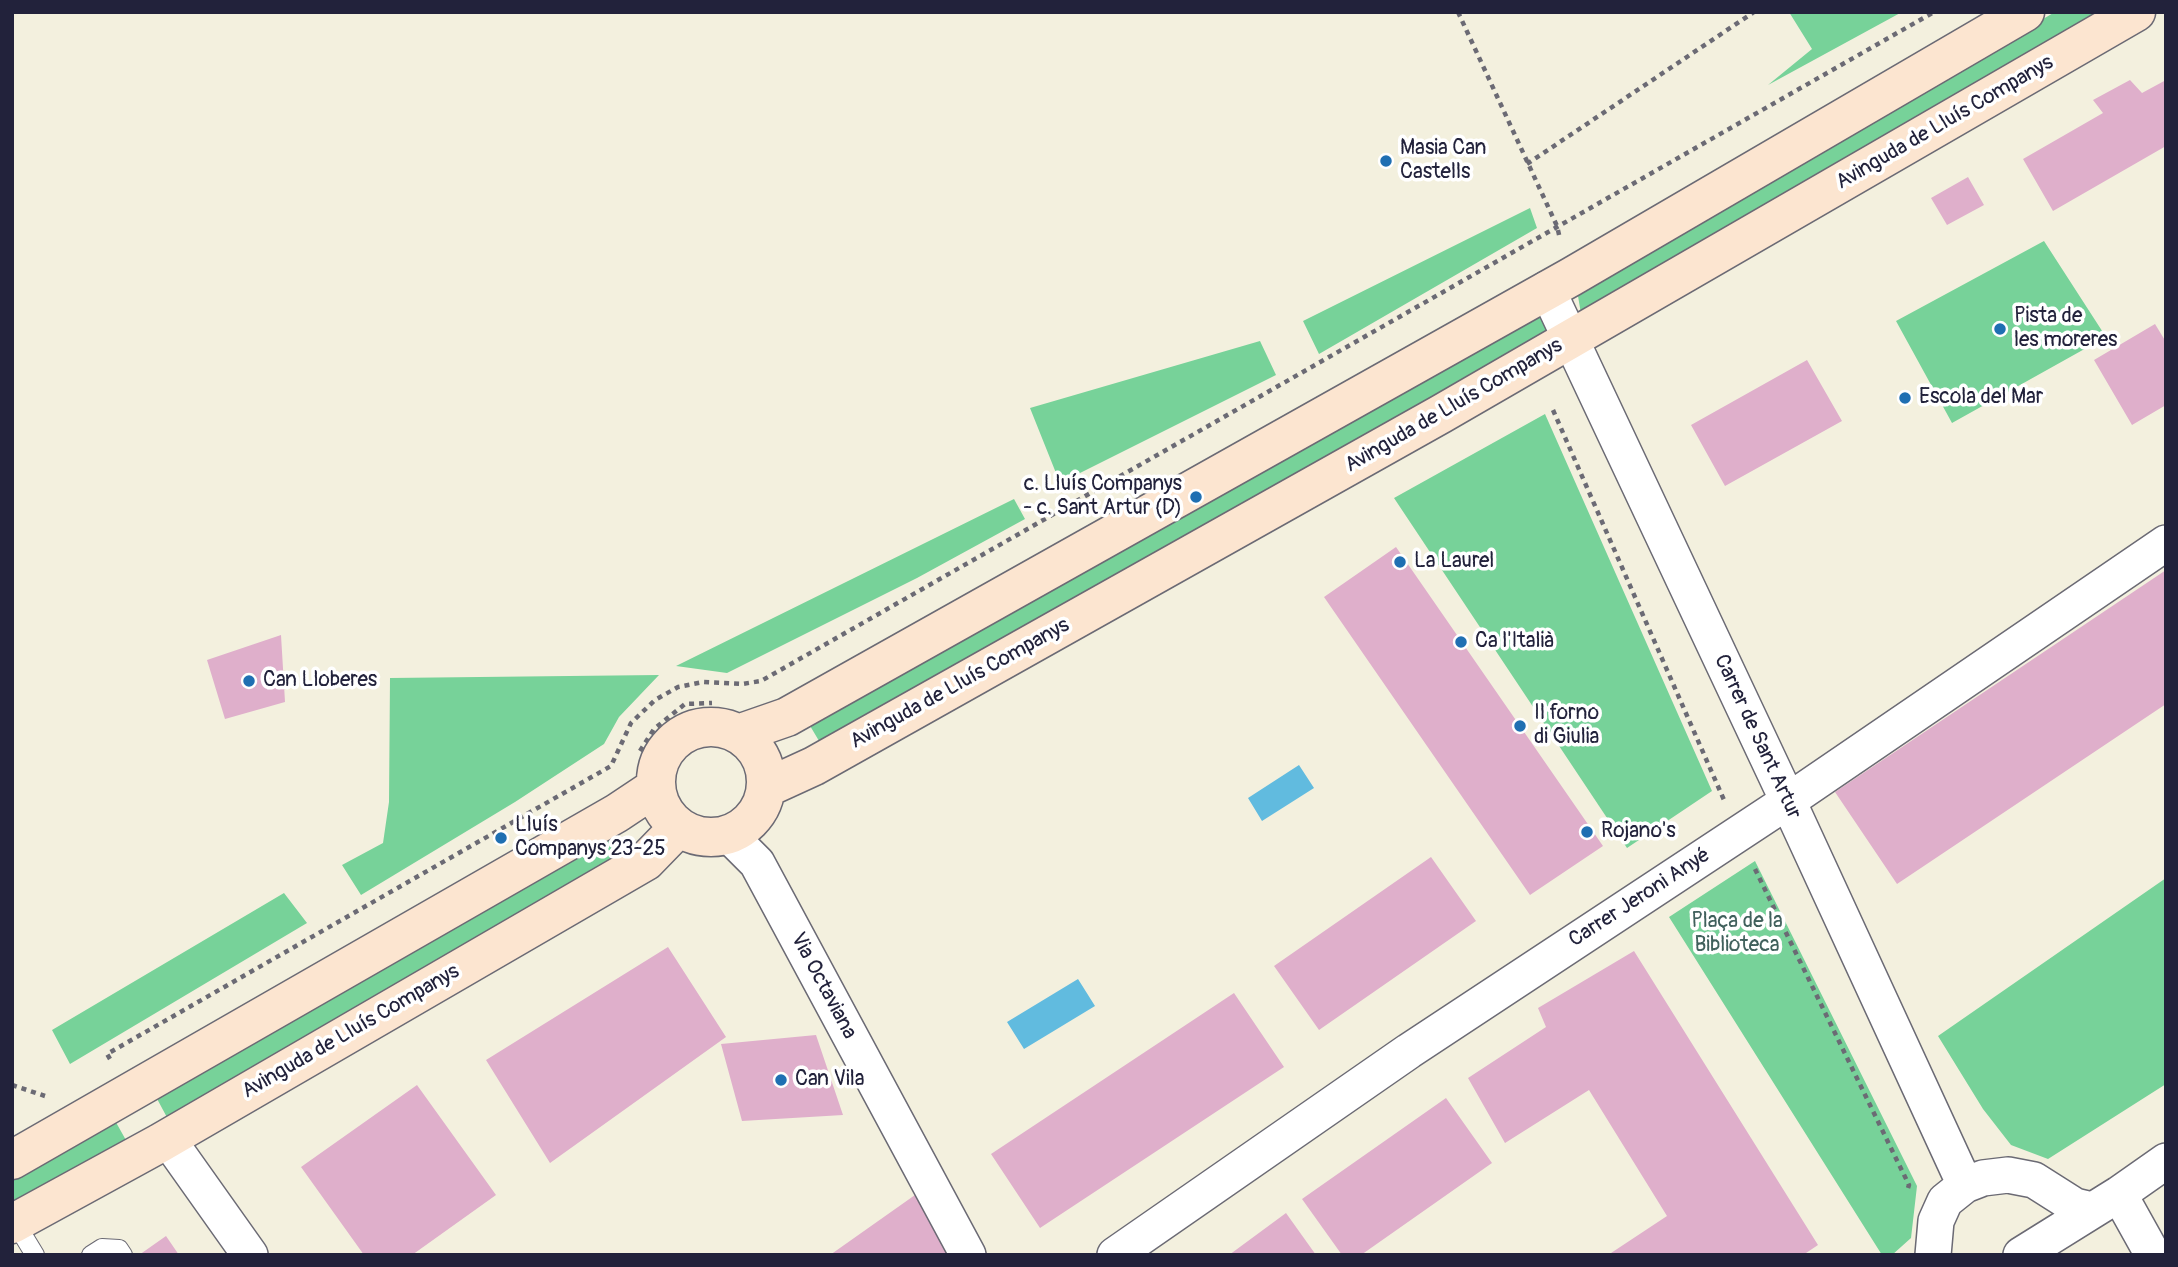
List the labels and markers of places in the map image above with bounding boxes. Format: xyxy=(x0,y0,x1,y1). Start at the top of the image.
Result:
place label: Masia Can Castells xyxy=(1400,136,1486,186)
marker: Masia Can Castells xyxy=(1378,153,1394,169)
place label: Pista de les moreres xyxy=(2014,304,2117,354)
marker: Pista de les moreres xyxy=(1992,321,2008,337)
place label: Escola del Mar xyxy=(1919,385,2043,411)
marker: Escola del Mar xyxy=(1897,390,1913,406)
place label: c. Lluís Companys - c. Sant Artur (D) xyxy=(1023,472,1182,522)
marker: c. Lluís Companys - c. Sant Artur (D) xyxy=(1188,489,1204,505)
place label: La Laurel xyxy=(1414,549,1494,575)
marker: La Laurel xyxy=(1392,554,1408,570)
place label: Ca l'Italià xyxy=(1475,629,1554,655)
marker: Ca l'Italià xyxy=(1453,634,1469,650)
place label: Can Lloberes xyxy=(263,668,377,694)
marker: Can Lloberes xyxy=(241,673,257,689)
place label: Il forno di Giulia xyxy=(1534,701,1599,751)
marker: Il forno di Giulia xyxy=(1512,718,1528,734)
place label: Lluís Companys 23-25 xyxy=(515,813,666,863)
place label: Rojano's xyxy=(1601,819,1676,845)
marker: Rojano's xyxy=(1579,824,1595,840)
marker: Lluís Companys 23-25 xyxy=(493,830,509,846)
place label: Can Vila xyxy=(795,1067,865,1093)
marker: Can Vila xyxy=(773,1072,789,1088)

